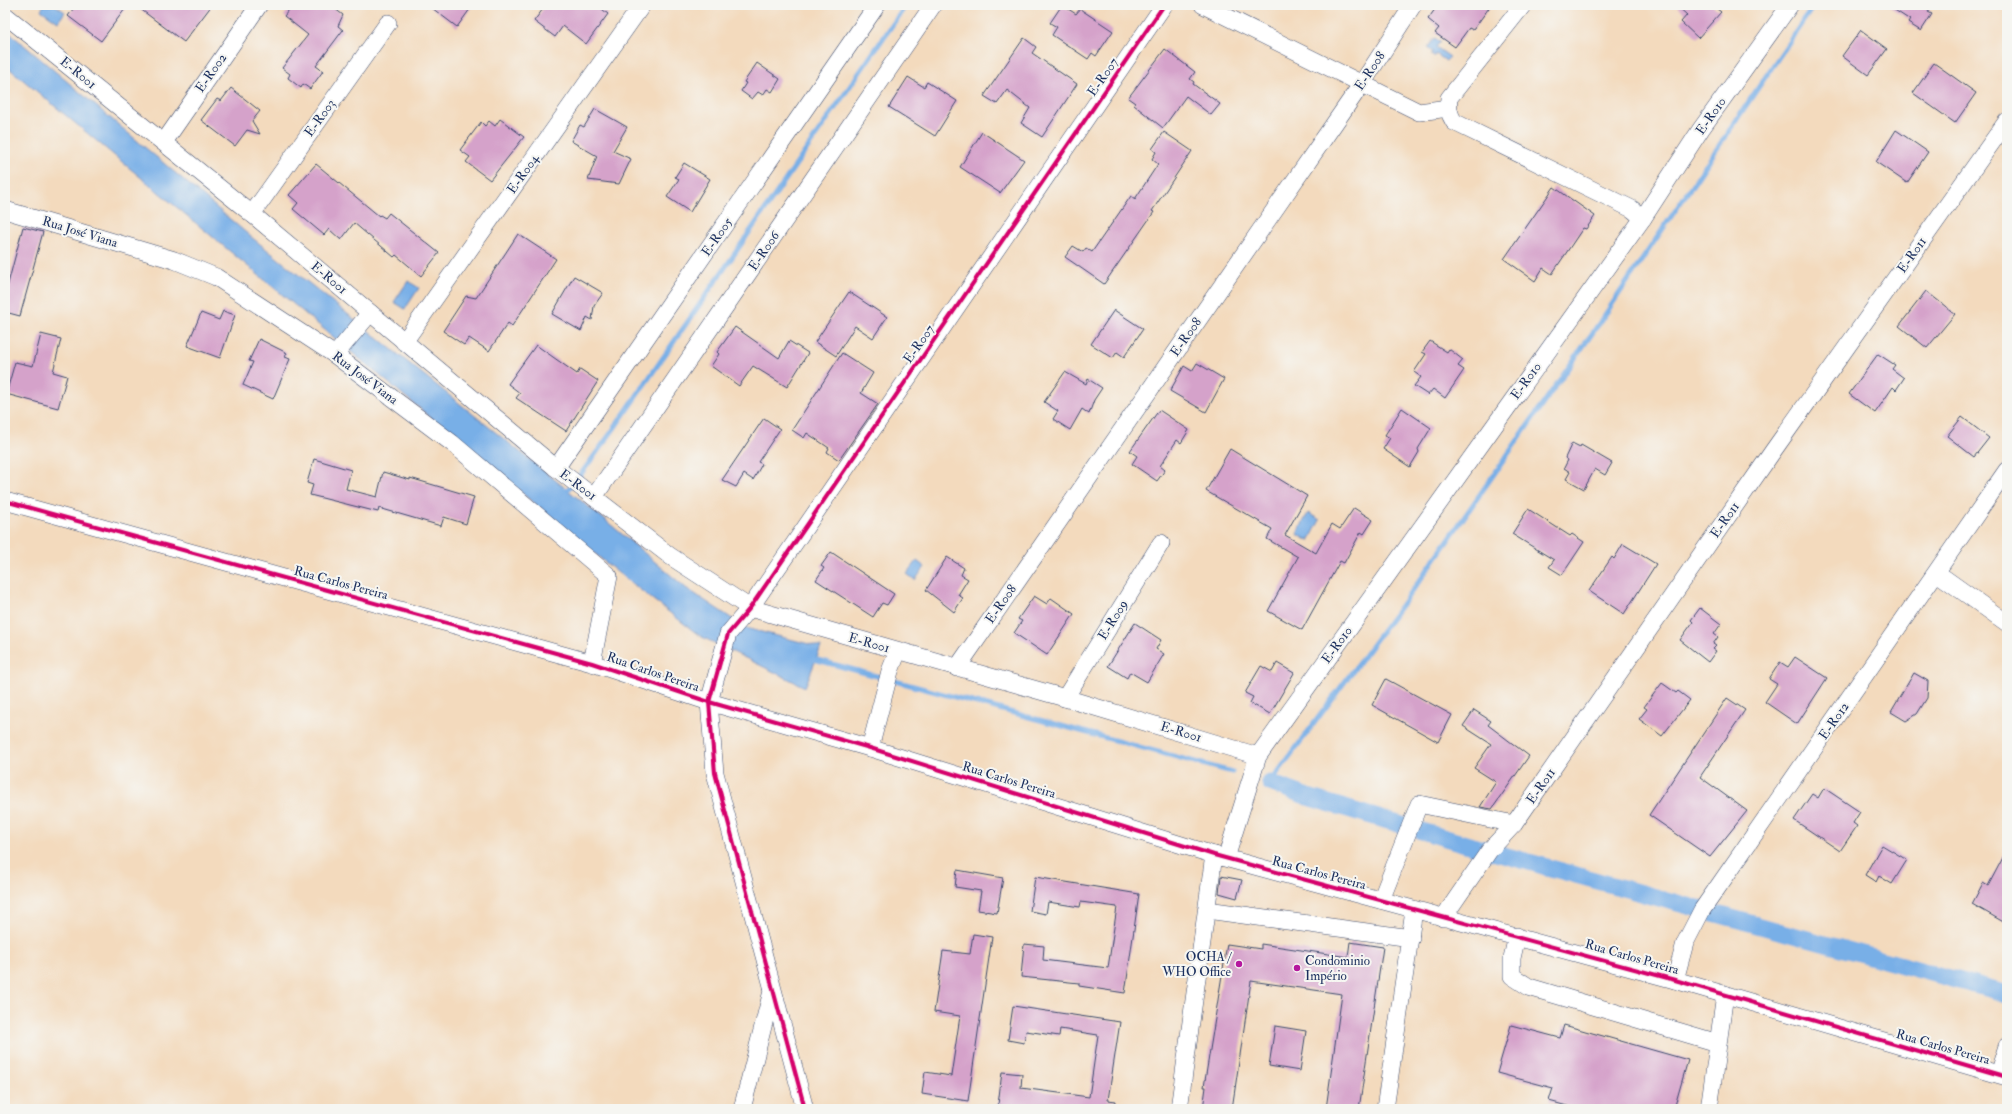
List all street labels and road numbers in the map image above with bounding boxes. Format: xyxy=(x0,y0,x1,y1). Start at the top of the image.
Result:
street label: E-R008 xyxy=(1351,48,1389,94)
street label: E-R002 xyxy=(192,50,230,96)
street label: E-R001 xyxy=(57,54,100,93)
street label: E-R007 xyxy=(1084,55,1122,99)
street label: E-R010 xyxy=(1692,94,1730,138)
street label: E-R003 xyxy=(301,96,339,140)
street label: E-R004 xyxy=(504,150,543,197)
street label: Rua José Viana xyxy=(40,213,120,251)
street label: E-R005 xyxy=(698,214,736,259)
street label: E-R006 xyxy=(745,227,784,274)
street label: E-R011 xyxy=(1894,234,1930,276)
street label: E-R001 xyxy=(308,258,351,298)
street label: E-R008 xyxy=(1167,315,1205,359)
street label: E-R007 xyxy=(900,322,938,366)
street label: Rua José Viana xyxy=(329,348,401,408)
street label: E-R010 xyxy=(1507,359,1545,403)
street label: E-R001 xyxy=(556,466,600,504)
street label: E-R011 xyxy=(1707,499,1743,541)
street label: Rua Carlos Pereira xyxy=(292,563,390,603)
street label: E-R008 xyxy=(982,582,1020,626)
street label: E-R009 xyxy=(1095,597,1131,643)
street label: E-R010 xyxy=(1318,623,1356,667)
street label: E-R001 xyxy=(847,630,892,657)
street label: Rua Carlos Pereira xyxy=(605,649,702,696)
street label: E-R012 xyxy=(1815,699,1853,743)
street label: E-R001 xyxy=(1159,718,1204,746)
street label: Rua Carlos Pereira xyxy=(960,758,1058,802)
street label: E-R011 xyxy=(1523,765,1559,807)
street label: Rua Carlos Pereira xyxy=(1270,853,1368,893)
street label: Rua Carlos Pereira xyxy=(1583,936,1681,978)
street label: Rua Carlos Pereira xyxy=(1894,1026,1992,1068)

